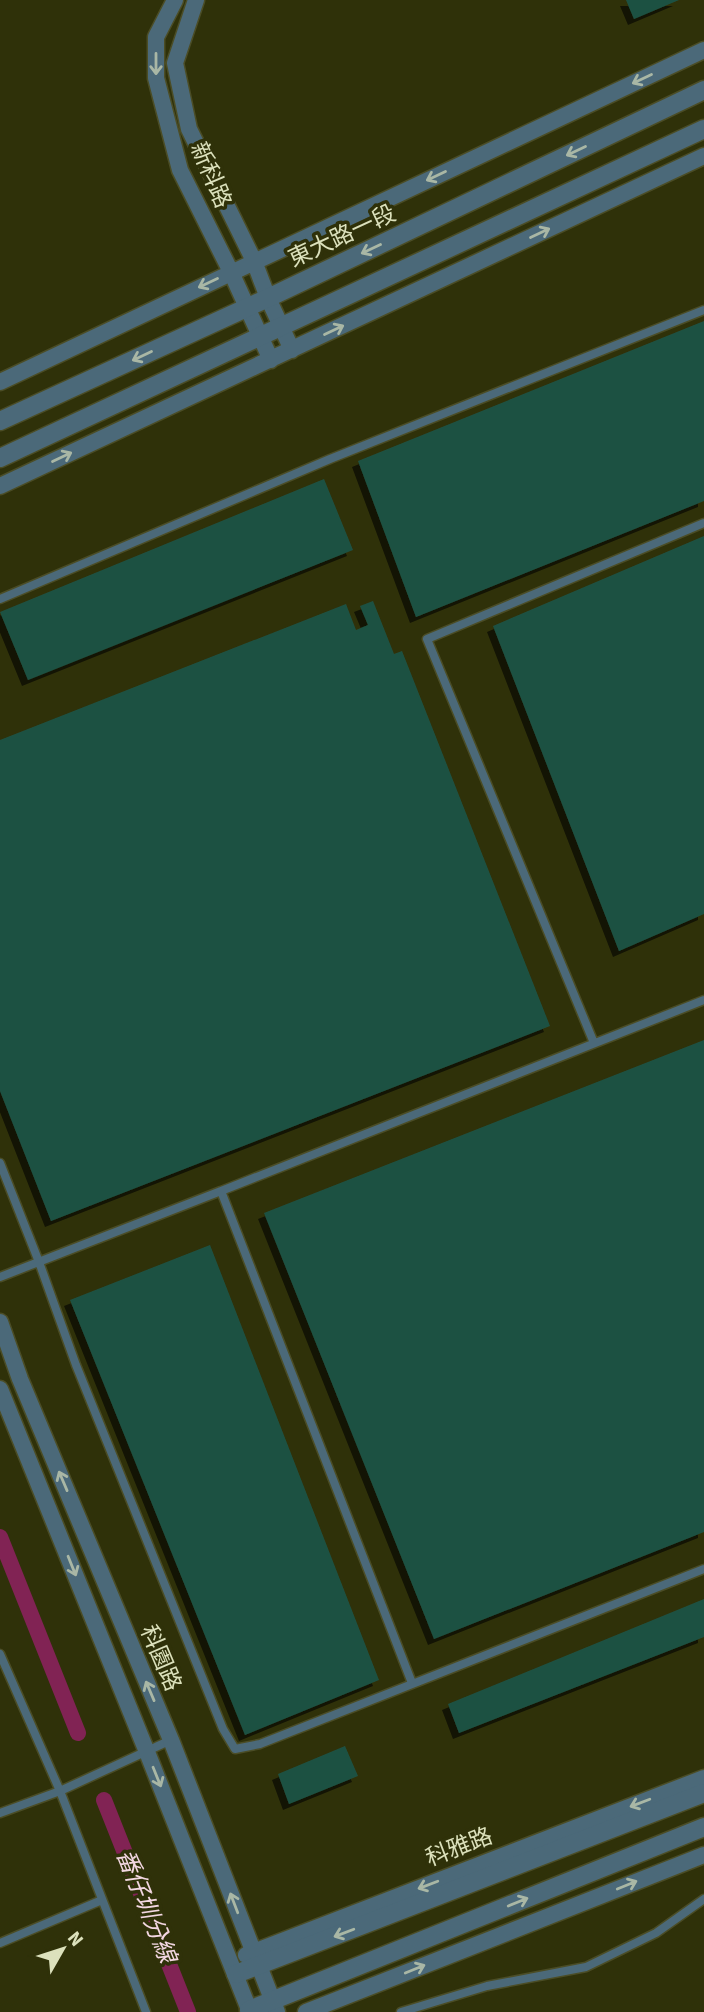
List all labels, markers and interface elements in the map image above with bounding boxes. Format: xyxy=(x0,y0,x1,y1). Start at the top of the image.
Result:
one-way arrow xyxy=(149,52,163,75)
one-way arrow xyxy=(632,73,653,86)
street label: 新科路 xyxy=(182,137,240,213)
one-way arrow xyxy=(566,145,587,159)
one-way arrow xyxy=(426,170,447,183)
street label: 東大路一段 xyxy=(283,197,401,275)
one-way arrow xyxy=(529,226,550,239)
one-way arrow xyxy=(361,243,382,257)
one-way arrow xyxy=(198,277,219,290)
one-way arrow xyxy=(323,322,344,336)
one-way arrow xyxy=(132,349,153,363)
one-way arrow xyxy=(51,450,72,464)
one-way arrow xyxy=(56,1471,69,1492)
one-way arrow xyxy=(66,1555,79,1576)
street label: 科園路 xyxy=(132,1620,190,1696)
one-way arrow xyxy=(143,1681,156,1702)
one-way arrow xyxy=(152,1765,165,1787)
one-way arrow xyxy=(630,1797,652,1810)
street label: 科雅路 xyxy=(421,1819,497,1875)
water label: 番仔圳分線 xyxy=(107,1844,186,1971)
one-way arrow xyxy=(615,1878,637,1891)
one-way arrow xyxy=(418,1880,440,1893)
one-way arrow xyxy=(226,1892,239,1914)
one-way arrow xyxy=(506,1895,528,1908)
north arrow xyxy=(28,1914,98,1984)
text: N xyxy=(61,1926,90,1953)
one-way arrow xyxy=(333,1928,355,1940)
one-way arrow xyxy=(404,1961,426,1974)

